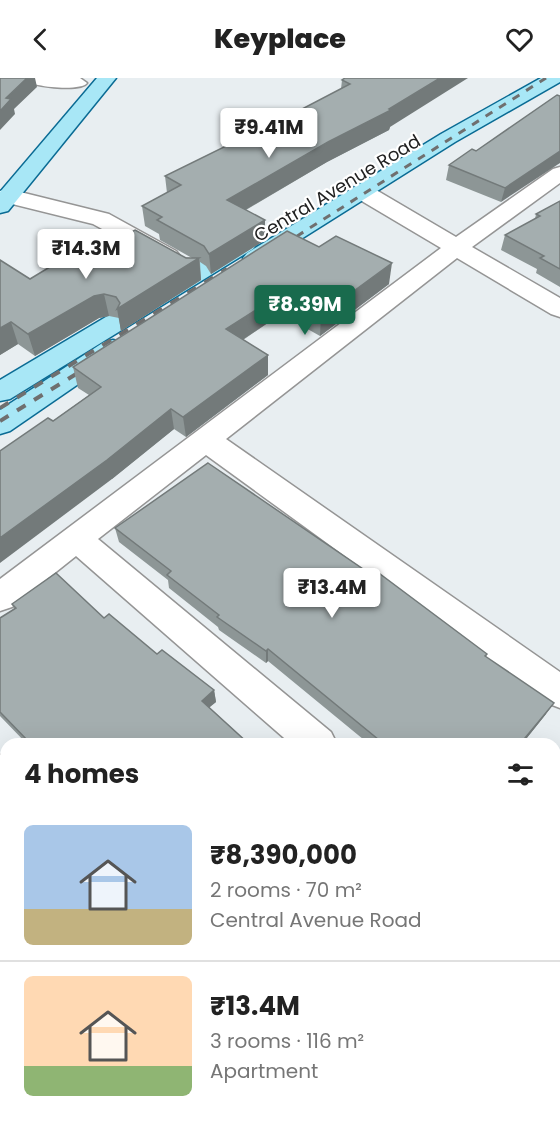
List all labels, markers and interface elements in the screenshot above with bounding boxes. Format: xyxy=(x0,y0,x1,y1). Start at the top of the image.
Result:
text: Keyplace xyxy=(214,20,346,57)
icon: back xyxy=(24,23,57,56)
icon: heart xyxy=(503,23,536,56)
pin: ₹9.41M xyxy=(220,108,318,159)
text: ₹9.41M xyxy=(234,113,304,141)
street label: Central Avenue Road xyxy=(249,128,425,248)
pin: ₹14.3M xyxy=(37,229,135,280)
text: ₹14.3M xyxy=(51,234,121,262)
pin: ₹8.39M xyxy=(256,285,354,336)
text: ₹8.39M xyxy=(268,290,342,318)
pin: ₹13.4M xyxy=(283,568,381,619)
text: ₹13.4M xyxy=(297,573,367,601)
text: 4 homes xyxy=(24,756,139,792)
icon: filters xyxy=(504,758,537,791)
text: ₹8,390,000 xyxy=(210,837,357,873)
icon: home xyxy=(72,849,144,921)
text: 2 rooms · 70 m² xyxy=(210,876,362,904)
text: Central Avenue Road xyxy=(210,906,422,934)
text: ₹13.4M xyxy=(210,988,300,1024)
icon: home xyxy=(72,1000,144,1072)
text: 3 rooms · 116 m² xyxy=(210,1027,364,1055)
text: Apartment xyxy=(210,1057,318,1085)

